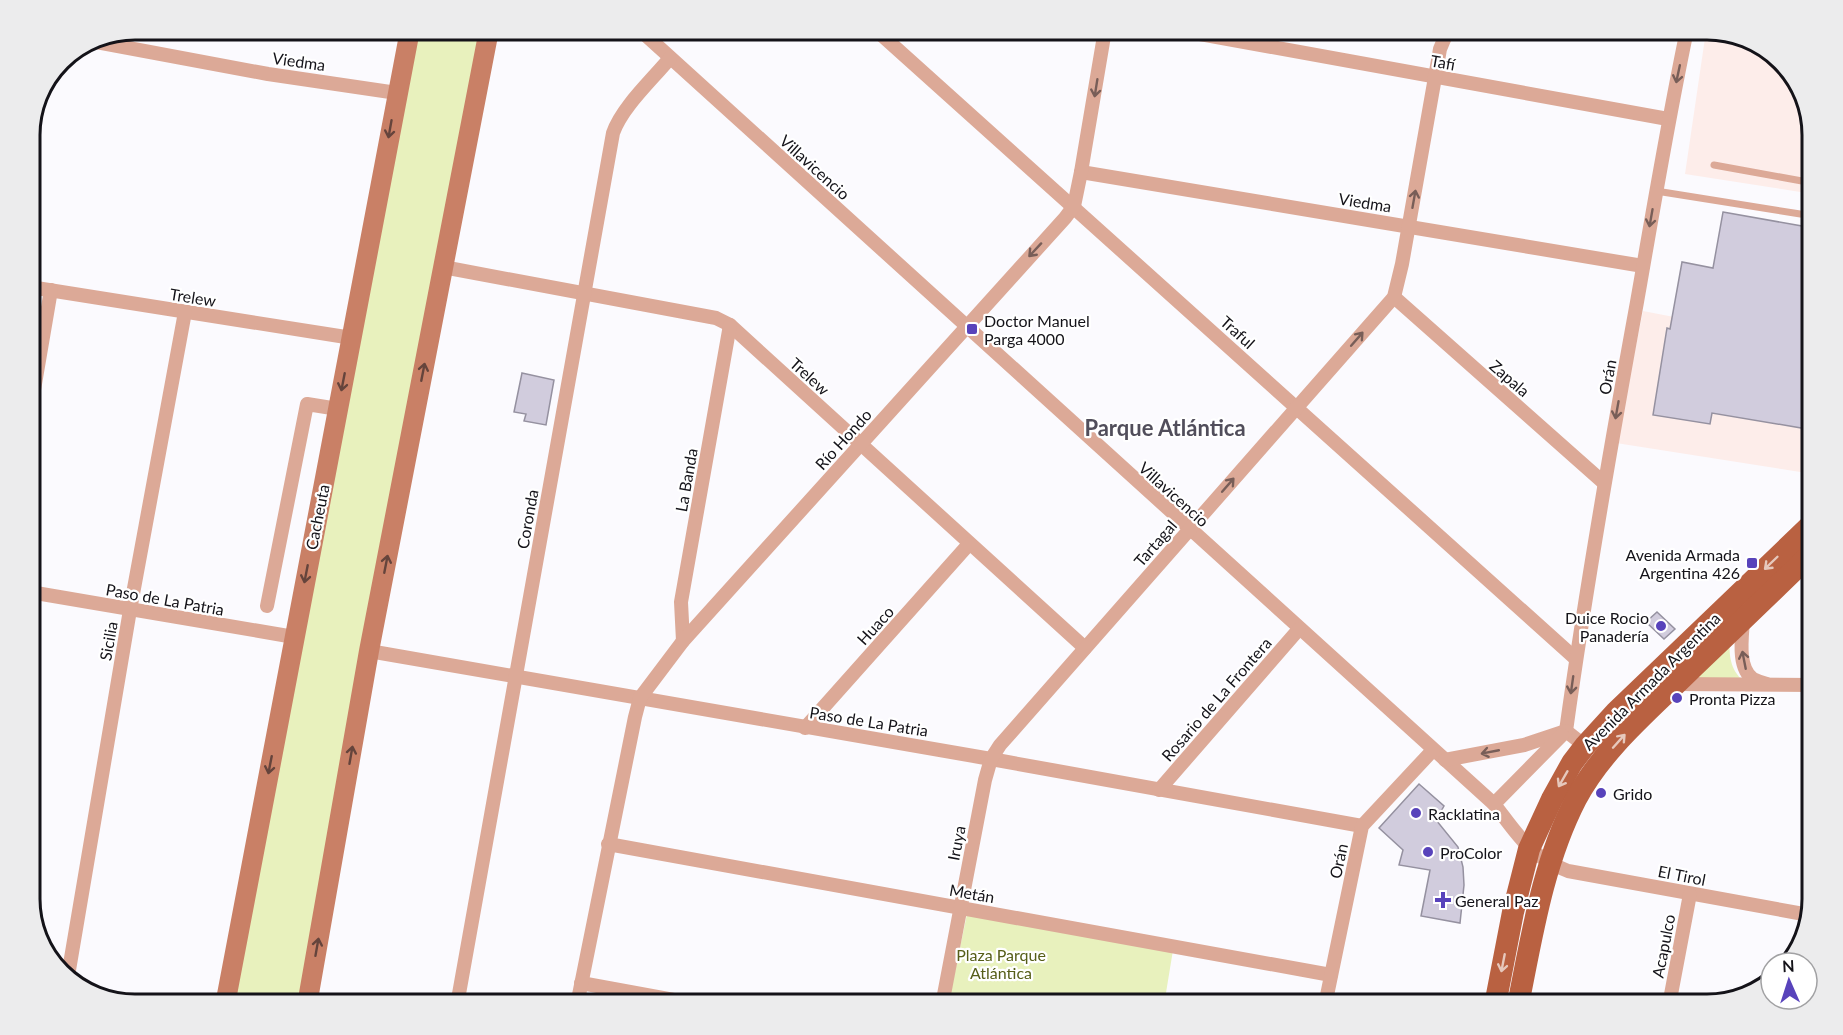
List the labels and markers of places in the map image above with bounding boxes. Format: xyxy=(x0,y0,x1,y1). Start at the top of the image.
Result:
place label: Doctor Manuel Parga 4000 xyxy=(984,311,1090,348)
marker: Doctor Manuel Parga 4000 xyxy=(965,322,979,336)
place label: Avenida Armada Argentina 426 xyxy=(1625,545,1740,582)
marker: Avenida Armada Argentina 426 xyxy=(1745,556,1759,570)
place label: Duice Rocio Panadería xyxy=(1565,608,1649,645)
marker: Duice Rocio Panadería xyxy=(1654,619,1668,633)
place label: Pronta Pizza xyxy=(1689,689,1775,708)
marker: Pronta Pizza xyxy=(1670,691,1684,705)
place label: Grido xyxy=(1613,784,1652,803)
marker: Grido xyxy=(1594,786,1608,800)
place label: Racklatina xyxy=(1428,804,1500,823)
marker: Racklatina xyxy=(1409,806,1423,820)
place label: ProColor xyxy=(1440,843,1502,862)
marker: ProColor xyxy=(1421,845,1435,859)
place label: General Paz xyxy=(1455,891,1538,910)
marker: General Paz xyxy=(1436,893,1450,907)

